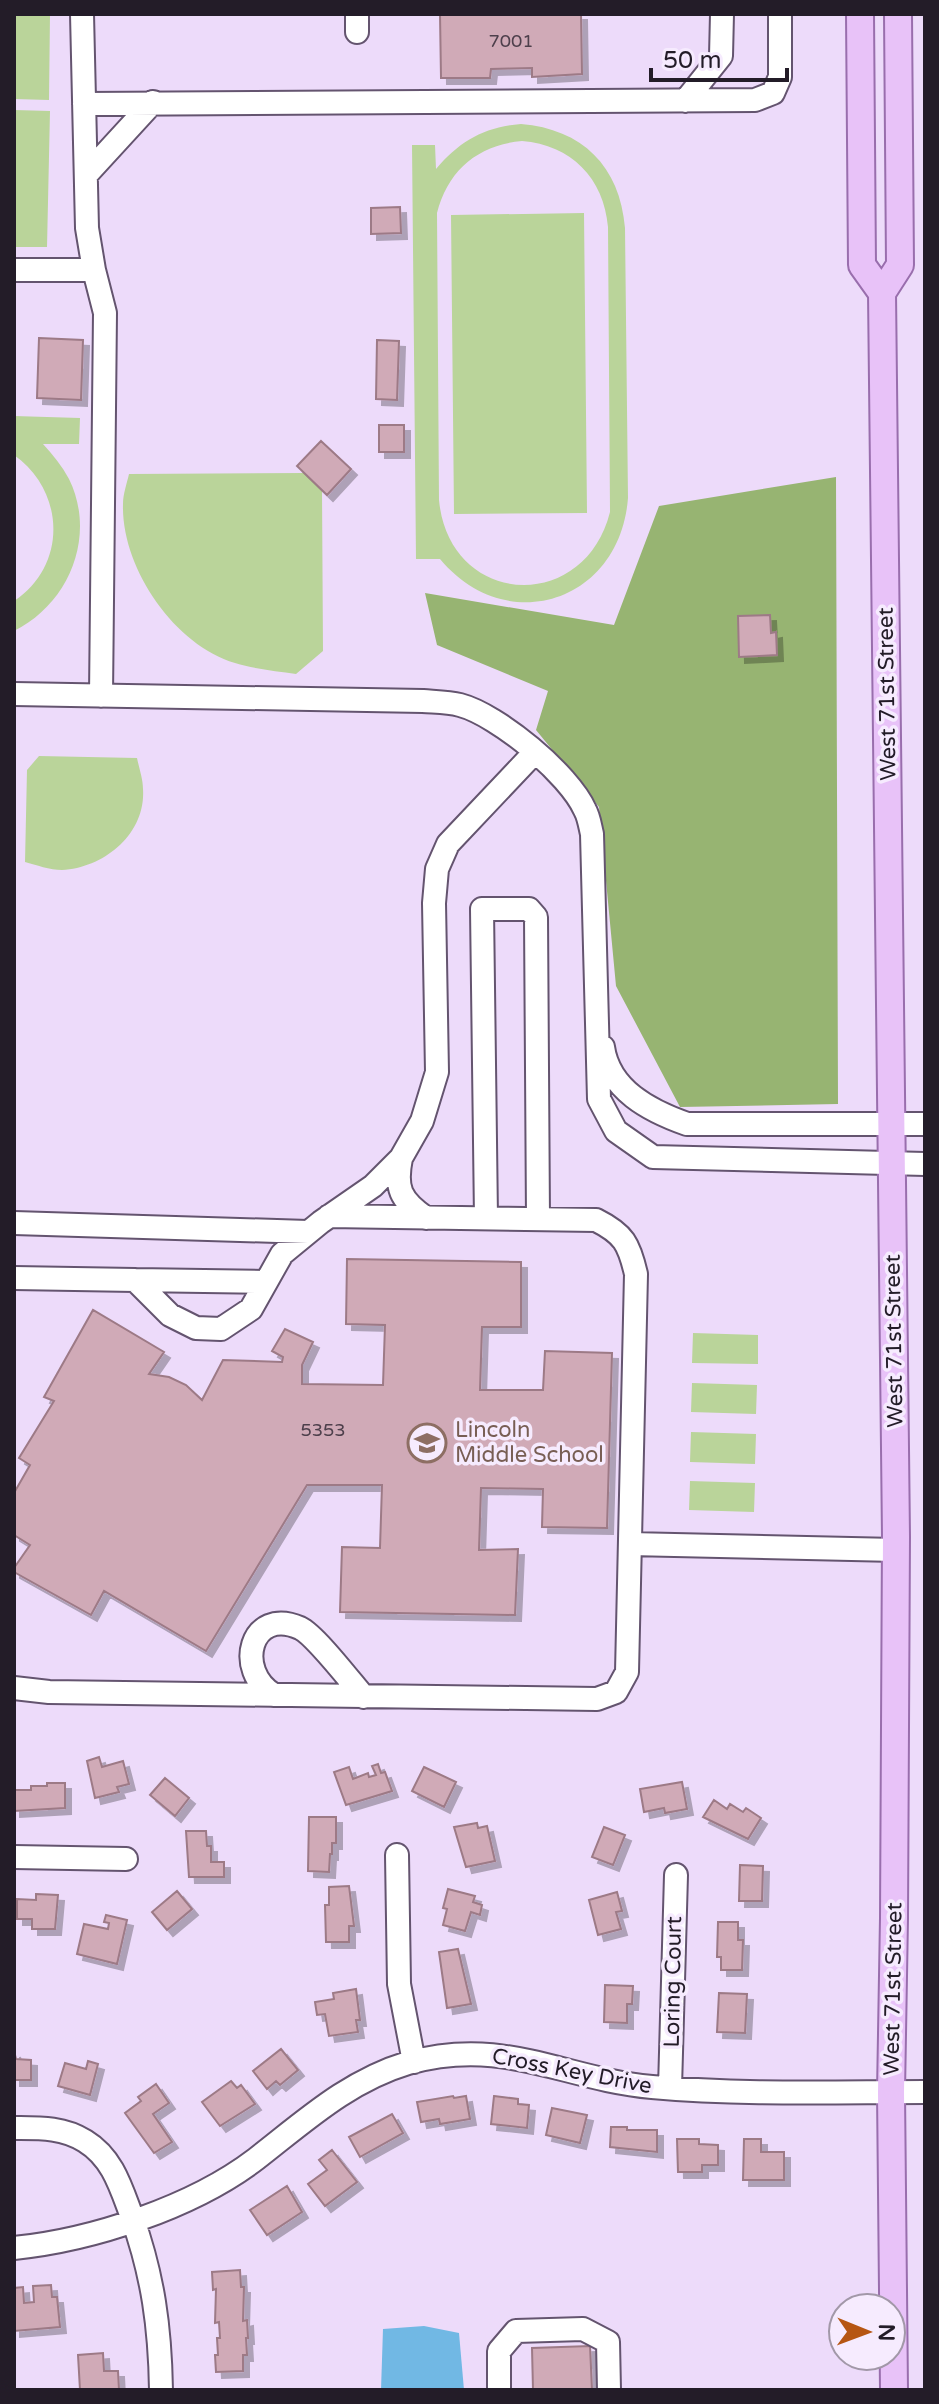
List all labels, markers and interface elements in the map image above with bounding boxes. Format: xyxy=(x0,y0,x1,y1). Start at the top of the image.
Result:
house number: 7001 xyxy=(488,30,534,52)
scale bar xyxy=(651,32,787,82)
text: 50 m xyxy=(663,46,721,75)
street label: West 71st Street xyxy=(872,607,902,781)
street label: West 71st Street xyxy=(879,1254,909,1428)
place label: Lincoln Middle School xyxy=(455,1417,604,1468)
house number: 5353 xyxy=(300,1419,346,1441)
school or university icon: Lincoln Middle School xyxy=(406,1422,448,1464)
street label: West 71st Street xyxy=(878,1902,908,2076)
street label: Loring Court xyxy=(659,1916,687,2048)
street label: Cross Key Drive xyxy=(490,2043,654,2099)
north arrow xyxy=(827,2292,907,2372)
text: N xyxy=(873,2323,899,2341)

